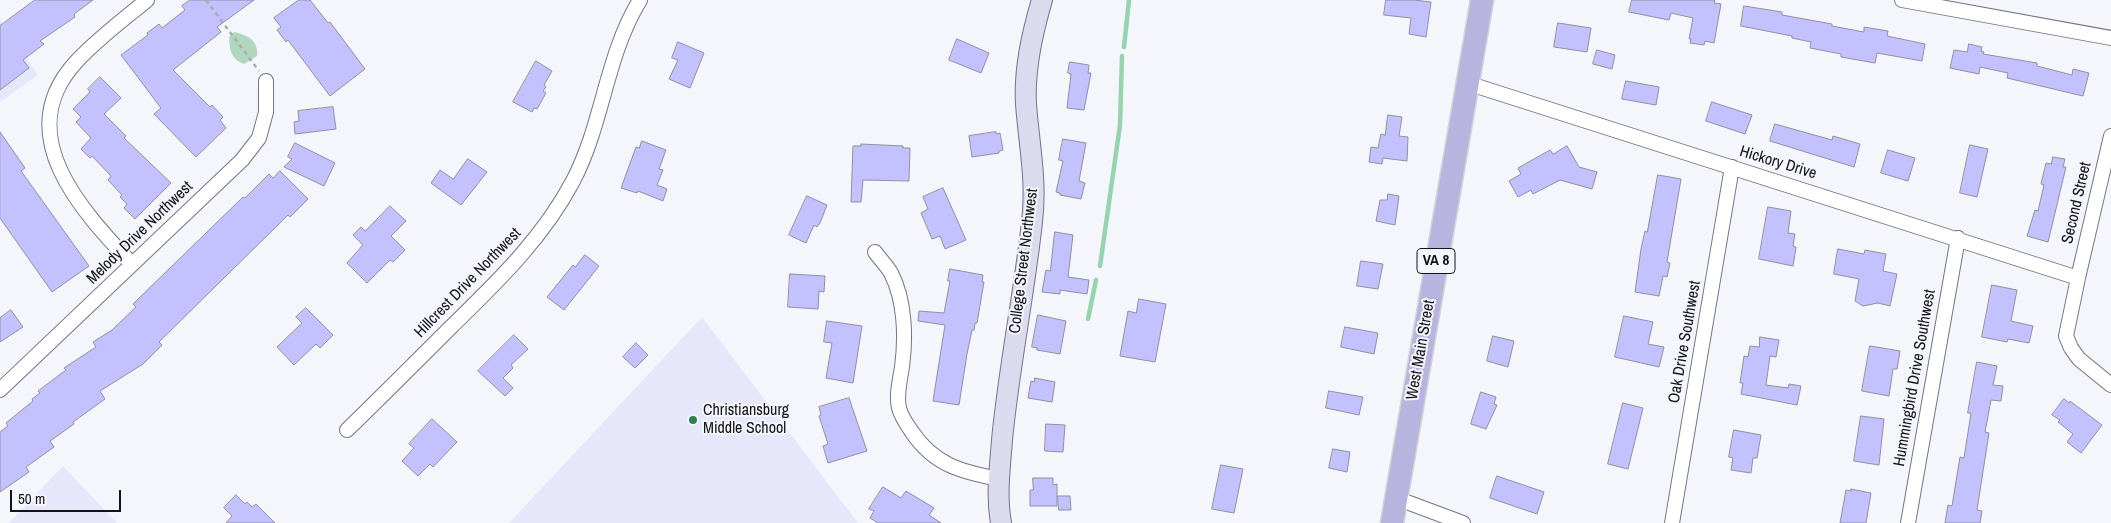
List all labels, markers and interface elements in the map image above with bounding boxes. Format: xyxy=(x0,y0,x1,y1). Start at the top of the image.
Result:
street label: Hickory Drive xyxy=(1737,142,1819,184)
street label: Second Street xyxy=(2058,160,2096,246)
street label: Melody Drive Northwest xyxy=(83,177,197,289)
street label: College Street Northwest xyxy=(1006,187,1042,335)
street label: Hillcrest Drive Northwest xyxy=(411,224,525,342)
road number: VA 8 xyxy=(1417,248,1455,274)
street label: Oak Drive Southwest xyxy=(1665,279,1705,405)
street label: Hummingbird Drive Southwest xyxy=(1890,288,1940,468)
street label: West Main Street xyxy=(1403,299,1439,401)
place label: Christiansburg Middle School xyxy=(703,401,789,439)
marker: Christiansburg Middle School xyxy=(687,414,699,426)
scale bar xyxy=(12,480,124,512)
text: 50 m xyxy=(18,488,45,509)

